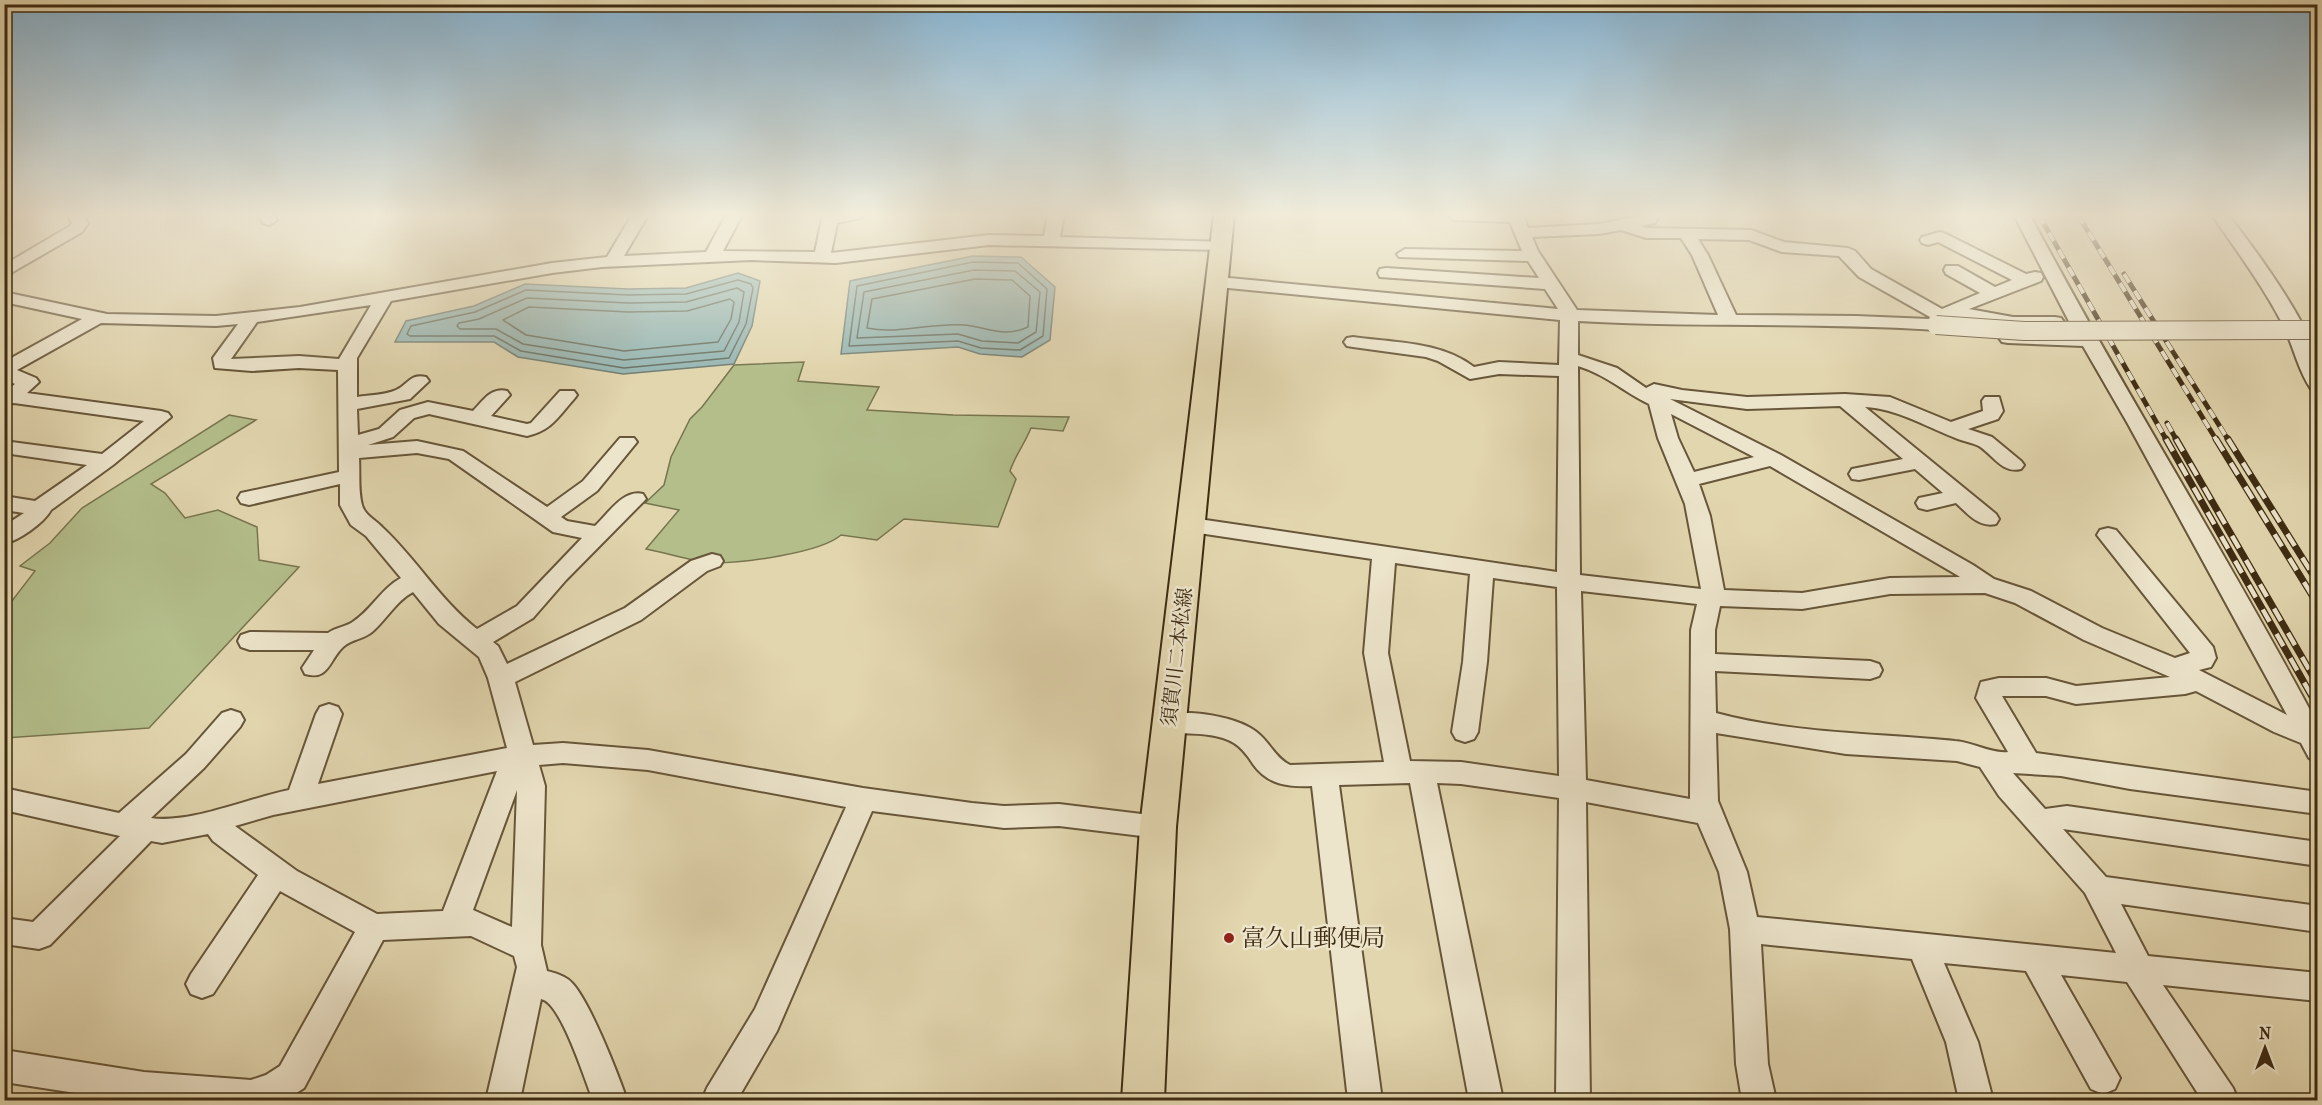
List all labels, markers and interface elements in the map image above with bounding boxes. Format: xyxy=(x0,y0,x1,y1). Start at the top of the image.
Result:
street label: 須賀川二本松線 xyxy=(1157,586,1197,728)
place label: 富久山郵便局 xyxy=(1241,924,1385,952)
marker: 富久山郵便局 xyxy=(1222,931,1236,945)
north arrow xyxy=(2235,1018,2295,1078)
text: N xyxy=(2259,1024,2272,1043)

